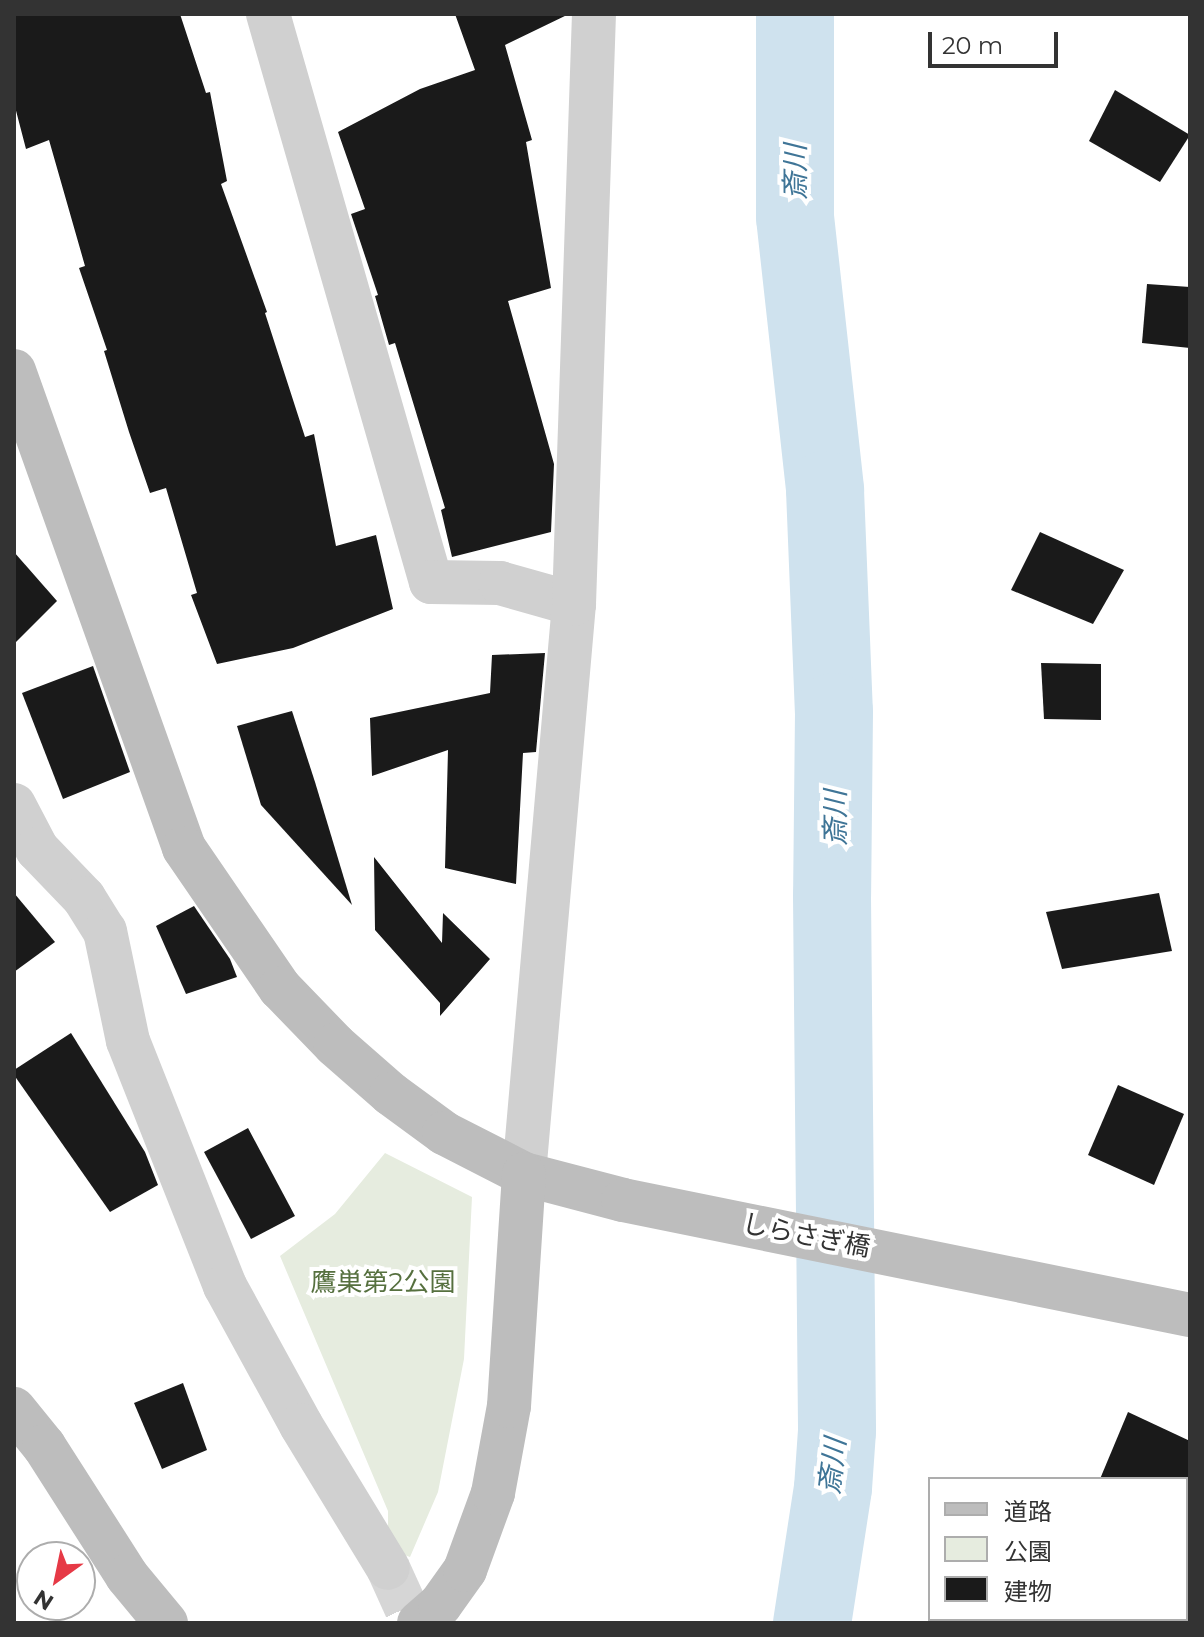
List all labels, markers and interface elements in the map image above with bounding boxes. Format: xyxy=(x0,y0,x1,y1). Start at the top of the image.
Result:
scale bar xyxy=(932,16,1062,66)
text: 20 m xyxy=(942,31,1003,60)
water label: 斎川 xyxy=(778,144,812,200)
water label: 斎川 xyxy=(818,790,852,846)
street label: しらさぎ橋 xyxy=(739,1208,873,1264)
park label: 鷹巣第2公園 xyxy=(311,1267,455,1299)
water label: 斎川 xyxy=(812,1436,852,1496)
legend xyxy=(928,1477,1188,1621)
text: 道路 xyxy=(1004,1497,1052,1526)
text: 公園 xyxy=(1004,1537,1052,1566)
north arrow xyxy=(16,1541,96,1621)
text: 建物 xyxy=(1004,1577,1052,1606)
text: N xyxy=(29,1584,59,1616)

